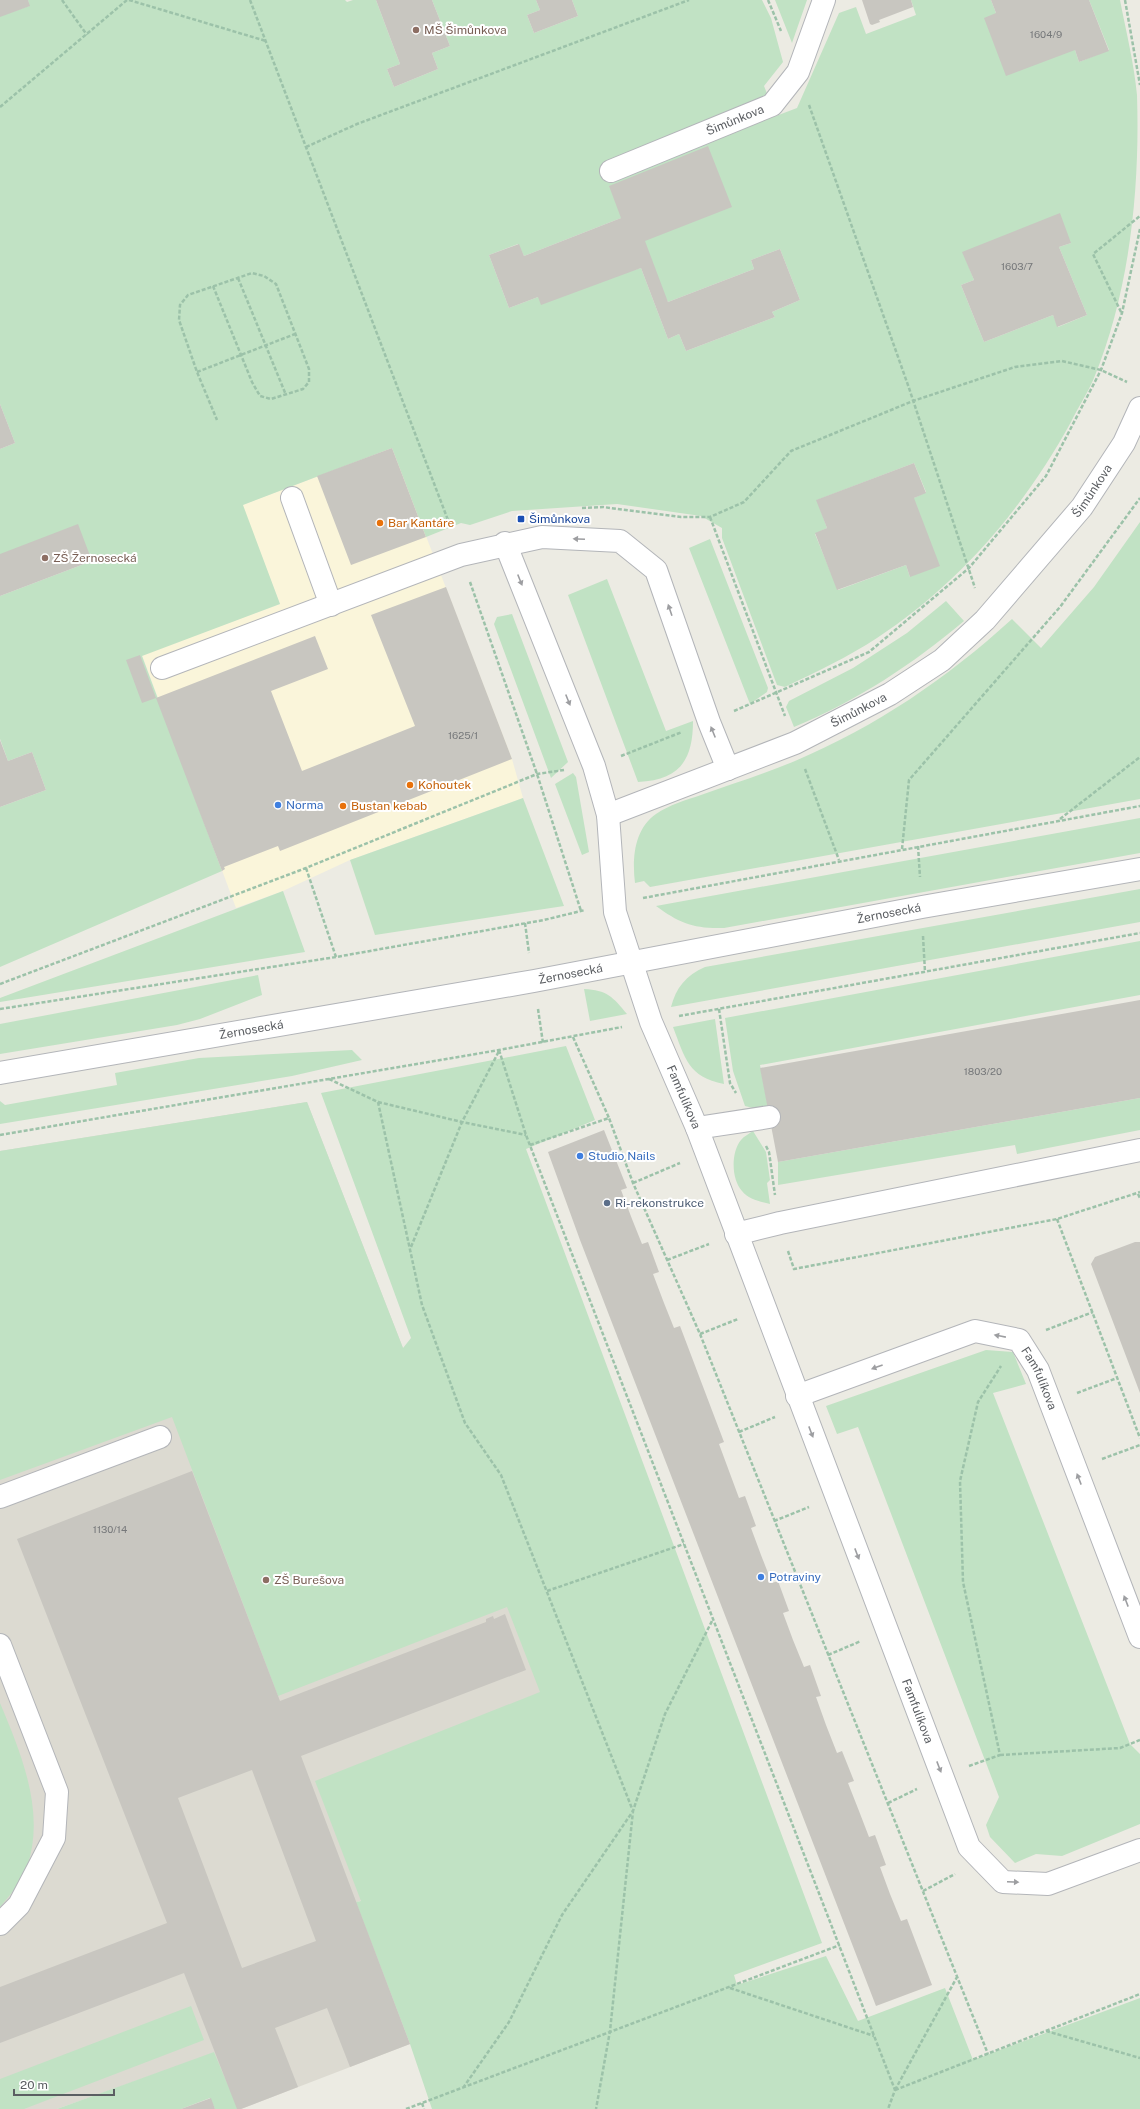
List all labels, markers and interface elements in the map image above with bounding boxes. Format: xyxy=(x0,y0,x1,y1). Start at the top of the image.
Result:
place label: MŠ Šimůnkova xyxy=(424,23,507,37)
marker: MŠ Šimůnkova xyxy=(411,25,421,35)
house number: 1604/9 xyxy=(1030,28,1062,40)
street label: Šimůnkova xyxy=(704,102,766,138)
house number: 1603/7 xyxy=(1001,260,1033,272)
street label: Šimůnkova xyxy=(1069,462,1115,520)
place label: Šimůnkova xyxy=(529,512,590,526)
marker: Šimůnkova xyxy=(516,514,526,524)
place label: Bar Kantáre xyxy=(388,516,455,530)
marker: Bar Kantáre xyxy=(375,518,385,528)
one-way arrow xyxy=(573,535,585,542)
place label: ZŠ Žernosecká xyxy=(53,551,137,565)
marker: ZŠ Žernosecká xyxy=(40,553,50,563)
one-way arrow xyxy=(517,574,523,586)
one-way arrow xyxy=(667,603,673,615)
street label: Šimůnkova xyxy=(828,690,889,730)
one-way arrow xyxy=(565,695,571,707)
one-way arrow xyxy=(710,726,716,738)
house number: 1625/1 xyxy=(448,729,478,741)
place label: Kohoutek xyxy=(418,778,472,792)
marker: Kohoutek xyxy=(405,780,415,790)
place label: Norma xyxy=(286,798,323,812)
place label: Bustan kebab xyxy=(351,799,427,813)
marker: Norma xyxy=(273,800,283,810)
marker: Bustan kebab xyxy=(338,801,348,811)
street label: Žernosecká xyxy=(855,900,922,926)
street label: Žernosecká xyxy=(537,961,604,987)
street label: Žernosecká xyxy=(218,1017,285,1042)
street label: Famfulíkova xyxy=(664,1063,704,1131)
house number: 1803/20 xyxy=(964,1065,1002,1077)
place label: Studio Nails xyxy=(588,1149,655,1163)
marker: Studio Nails xyxy=(575,1151,585,1161)
place label: Ri-rekonstrukce xyxy=(615,1196,704,1210)
marker: Ri-rekonstrukce xyxy=(602,1198,612,1208)
one-way arrow xyxy=(994,1333,1006,1339)
street label: Famfulíkova xyxy=(1018,1344,1060,1412)
one-way arrow xyxy=(870,1364,882,1370)
one-way arrow xyxy=(808,1427,814,1439)
one-way arrow xyxy=(1076,1473,1082,1485)
house number: 1130/14 xyxy=(93,1523,127,1535)
one-way arrow xyxy=(855,1548,861,1560)
place label: Potraviny xyxy=(769,1570,821,1584)
marker: Potraviny xyxy=(756,1572,766,1582)
place label: ZŠ Burešova xyxy=(274,1573,344,1587)
marker: ZŠ Burešova xyxy=(261,1575,271,1585)
one-way arrow xyxy=(1123,1594,1129,1606)
street label: Famfulíkova xyxy=(899,1677,936,1745)
one-way arrow xyxy=(936,1761,942,1773)
one-way arrow xyxy=(1007,1879,1019,1886)
scale bar xyxy=(14,2071,114,2097)
text: 20 m xyxy=(20,2078,48,2092)

